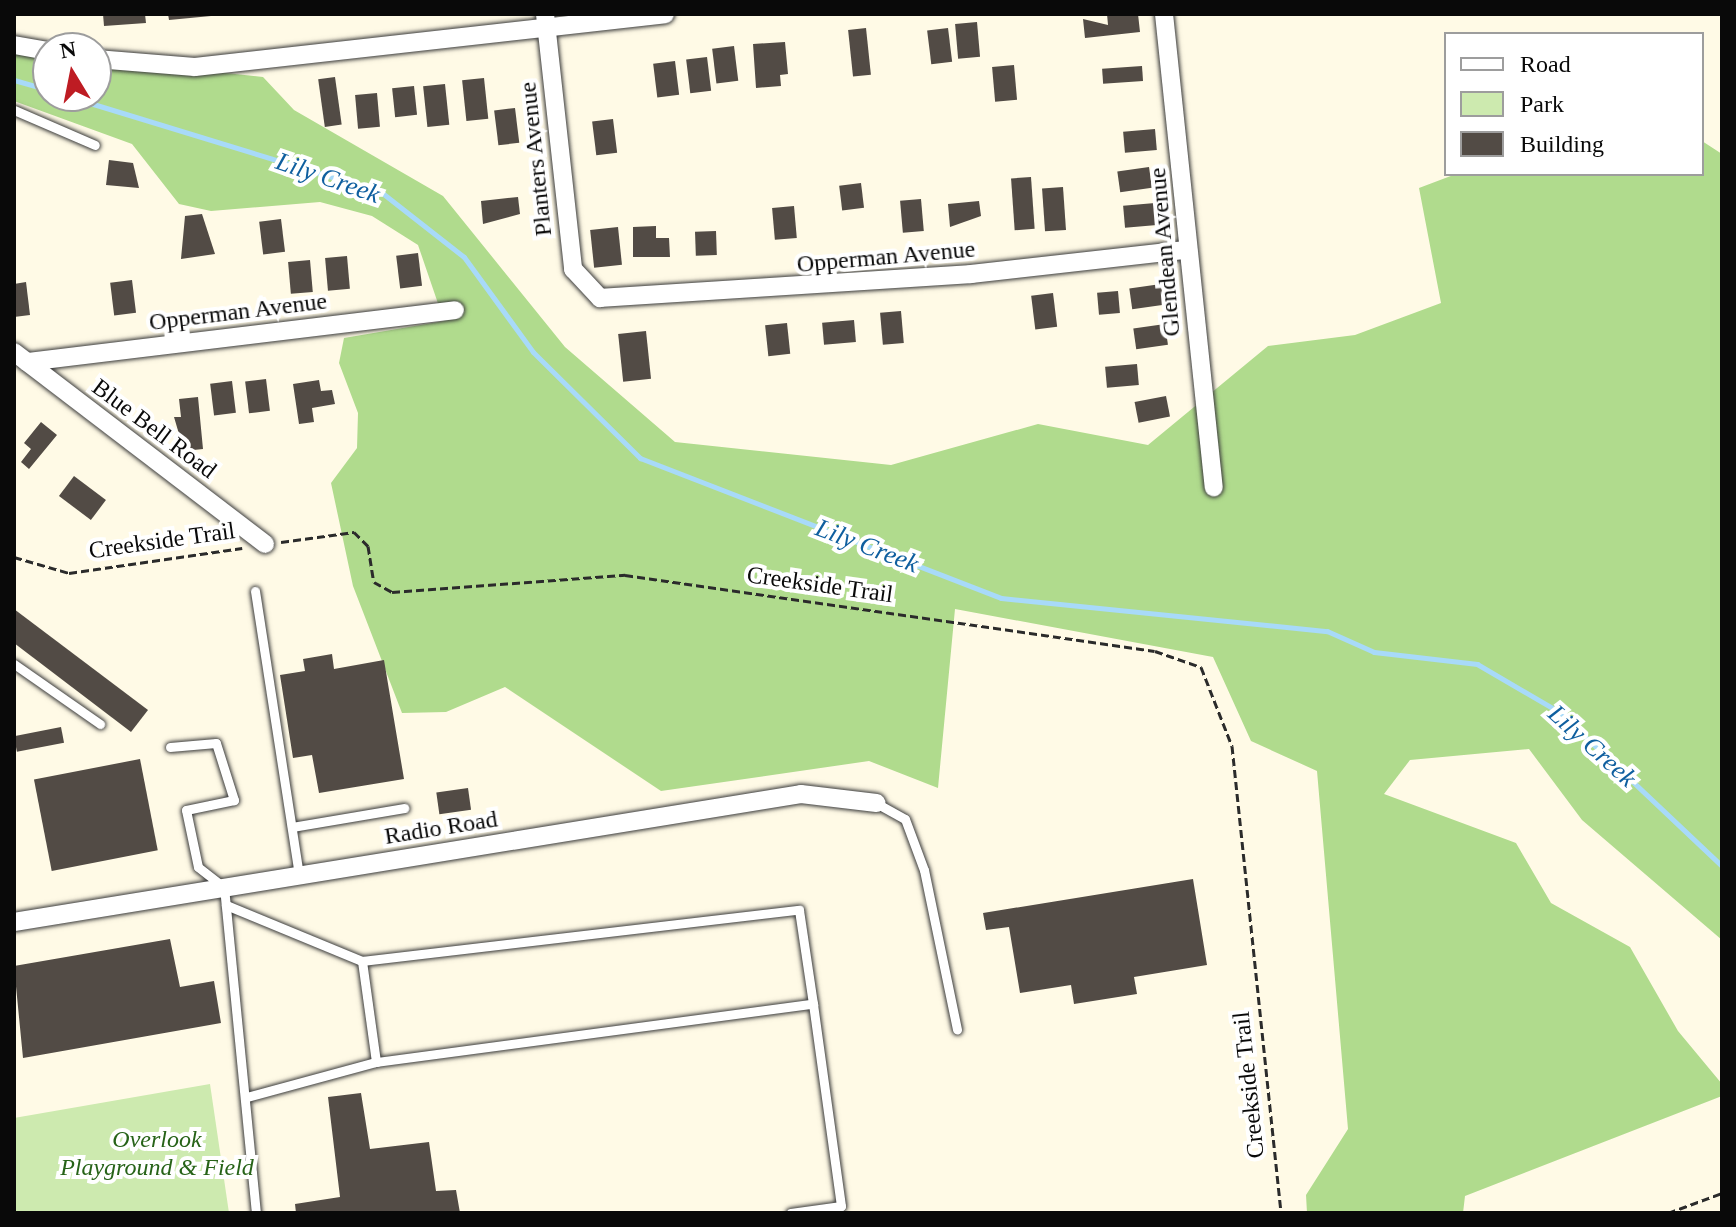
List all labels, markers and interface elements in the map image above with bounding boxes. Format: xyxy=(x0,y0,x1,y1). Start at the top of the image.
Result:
north arrow xyxy=(32,32,112,112)
legend xyxy=(1444,32,1704,176)
text: N xyxy=(58,36,78,64)
text: Road xyxy=(1520,51,1571,77)
street label: Planters Avenue xyxy=(514,80,558,238)
text: Park xyxy=(1520,91,1564,117)
text: Building xyxy=(1520,131,1604,157)
water label: Lily Creek xyxy=(272,146,384,210)
street label: Glendean Avenue xyxy=(1143,166,1187,338)
street label: Opperman Avenue xyxy=(795,235,977,279)
street label: Opperman Avenue xyxy=(147,287,329,337)
street label: Blue Bell Road xyxy=(86,373,222,485)
water label: Lily Creek xyxy=(811,512,923,580)
street label: Creekside Trail xyxy=(87,516,237,566)
street label: Creekside Trail xyxy=(745,560,895,610)
water label: Lily Creek xyxy=(1541,698,1643,794)
street label: Radio Road xyxy=(382,805,500,851)
street label: Creekside Trail xyxy=(1227,1010,1271,1160)
park label: Overlook Playground & Field xyxy=(60,1126,254,1182)

